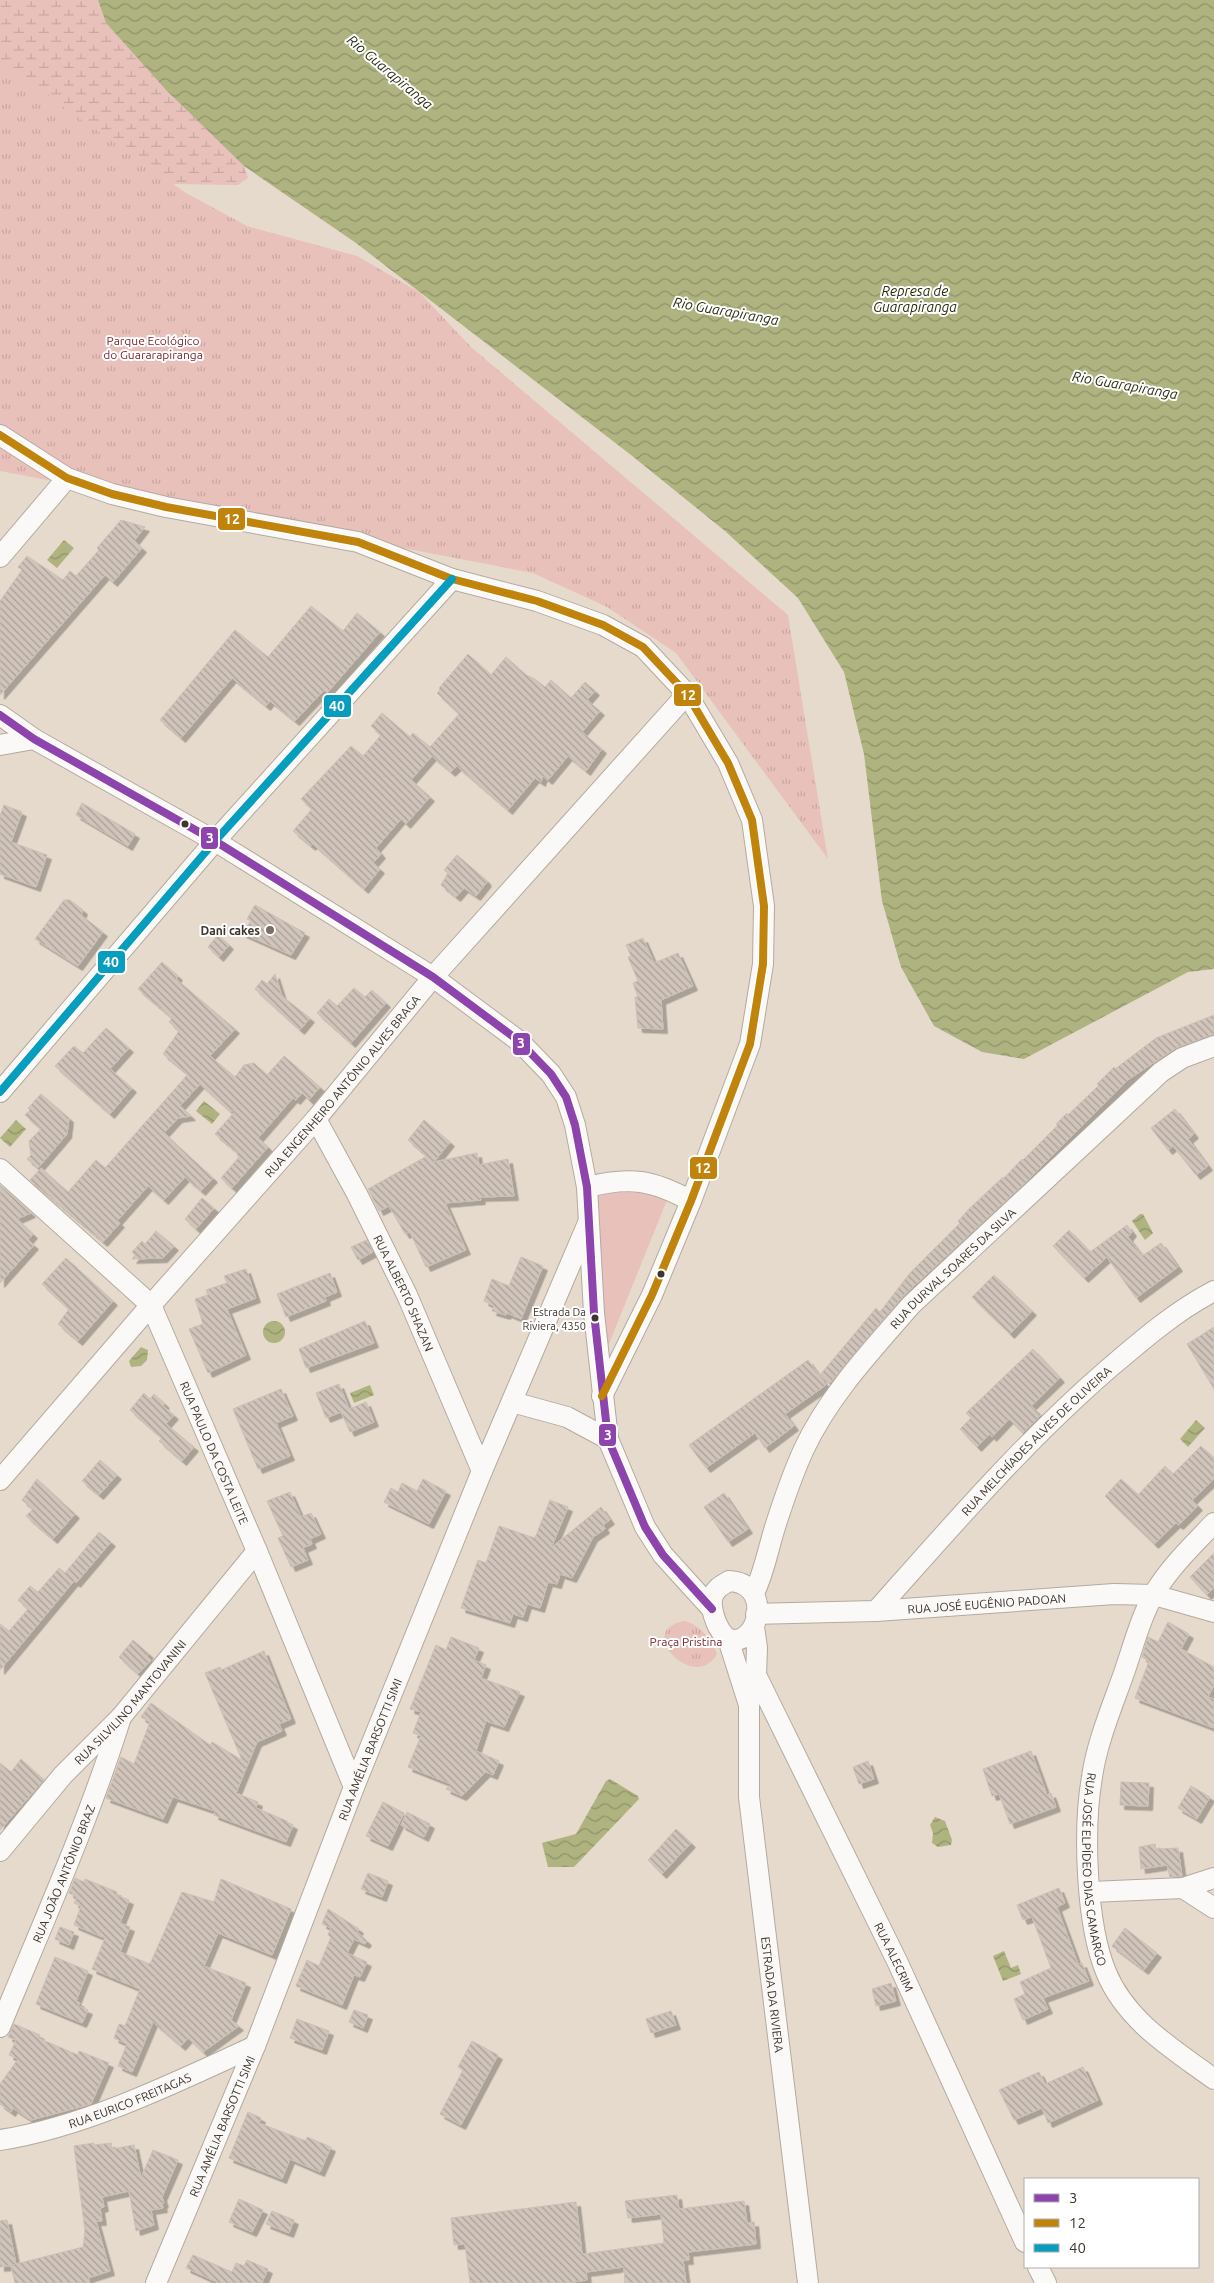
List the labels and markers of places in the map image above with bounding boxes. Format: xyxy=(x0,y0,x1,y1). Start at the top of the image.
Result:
unlabelled marker xyxy=(180,819,190,829)
place label: Dani cakes xyxy=(200,924,260,937)
marker: Dani cakes xyxy=(264,924,276,936)
unlabelled marker xyxy=(656,1269,666,1279)
place label: Estrada Da Riviera, 4350 xyxy=(523,1306,586,1332)
marker: Estrada Da Riviera, 4350 xyxy=(590,1313,600,1323)

